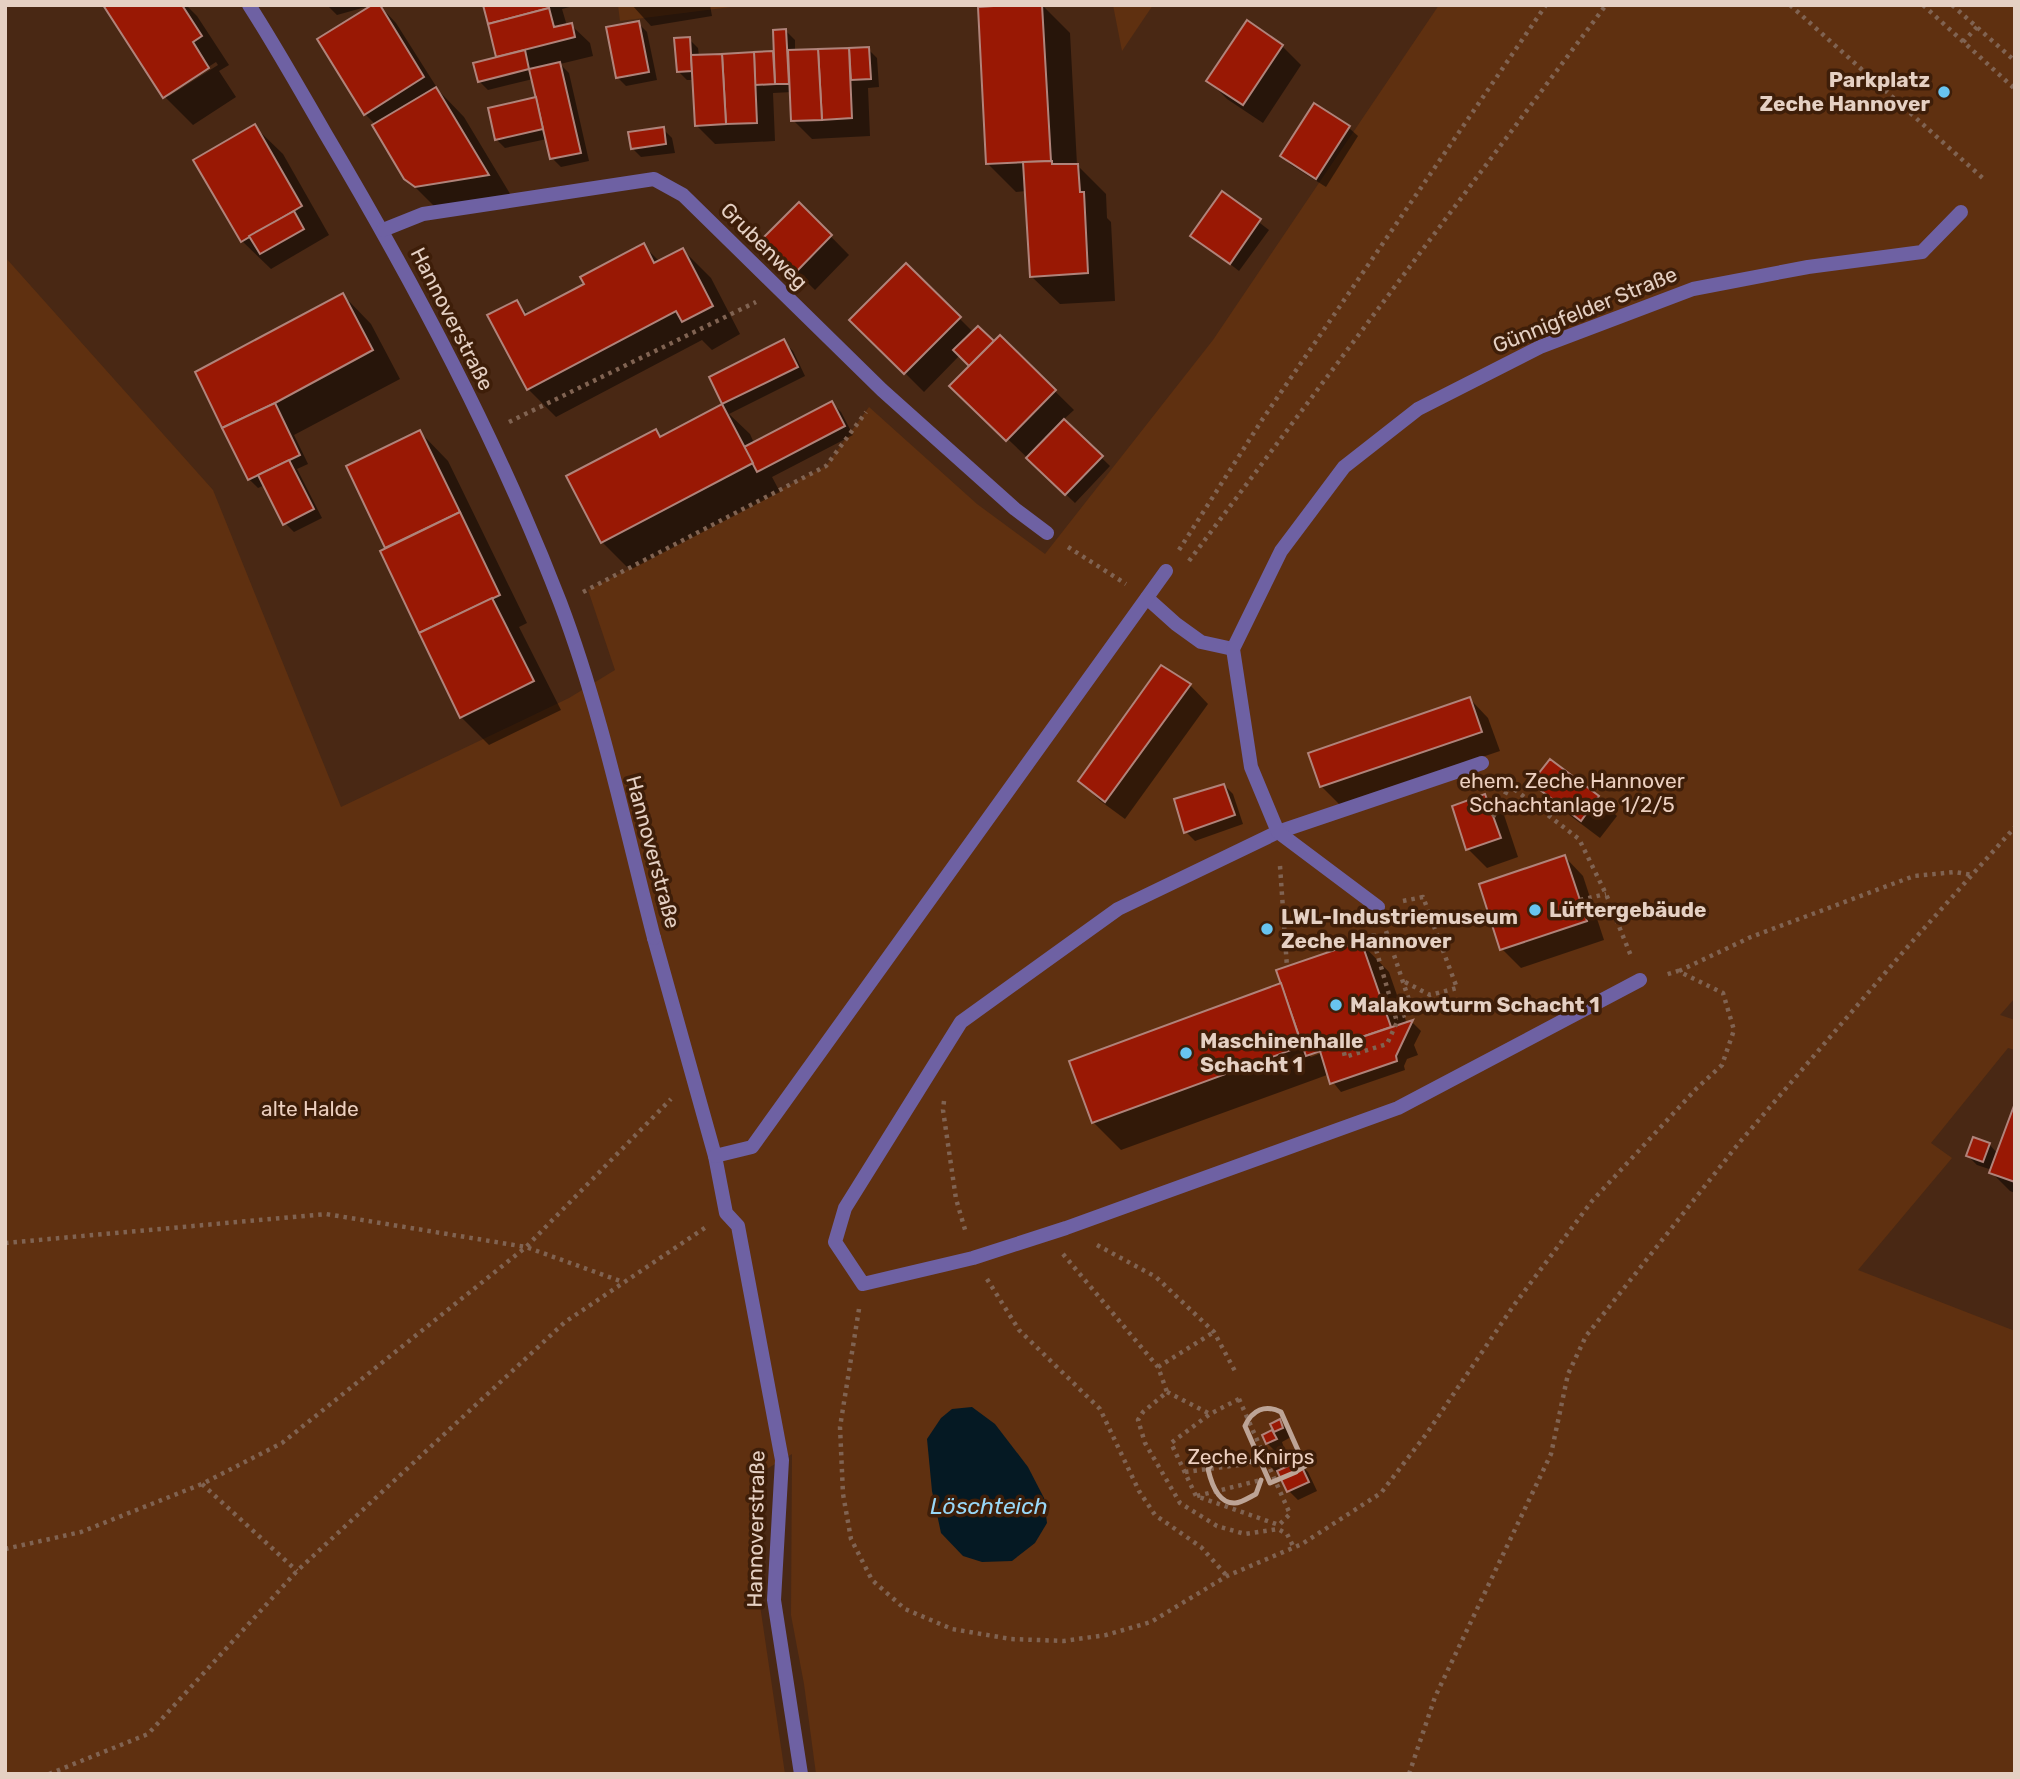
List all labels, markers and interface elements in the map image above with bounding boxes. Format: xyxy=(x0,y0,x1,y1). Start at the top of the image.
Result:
place label: Parkplatz Zeche Hannover xyxy=(1759,67,1930,116)
marker: Parkplatz Zeche Hannover xyxy=(1936,84,1952,100)
street label: Grubenweg xyxy=(716,197,813,294)
street label: Hannoverstraße xyxy=(406,243,499,394)
street label: Günnigfelder Straße xyxy=(1489,261,1681,358)
park label: ehem. Zeche Hannover Schachtanlage 1/2/5 xyxy=(1459,768,1685,817)
street label: Hannoverstraße xyxy=(621,773,686,931)
place label: Lüftergebäude xyxy=(1549,897,1706,922)
marker: Lüftergebäude xyxy=(1527,902,1543,918)
place label: LWL-Industriemuseum Zeche Hannover xyxy=(1281,904,1518,953)
marker: LWL-Industriemuseum Zeche Hannover xyxy=(1259,921,1275,937)
place label: Malakowturm Schacht 1 xyxy=(1350,992,1600,1017)
marker: Malakowturm Schacht 1 xyxy=(1328,997,1344,1013)
place label: Maschinenhalle Schacht 1 xyxy=(1200,1028,1363,1077)
marker: Maschinenhalle Schacht 1 xyxy=(1178,1045,1194,1061)
park label: alte Halde xyxy=(261,1096,359,1121)
park label: Zeche Knirps xyxy=(1188,1444,1314,1469)
street label: Hannoverstraße xyxy=(742,1450,769,1608)
water label: Löschteich xyxy=(930,1492,1048,1520)

